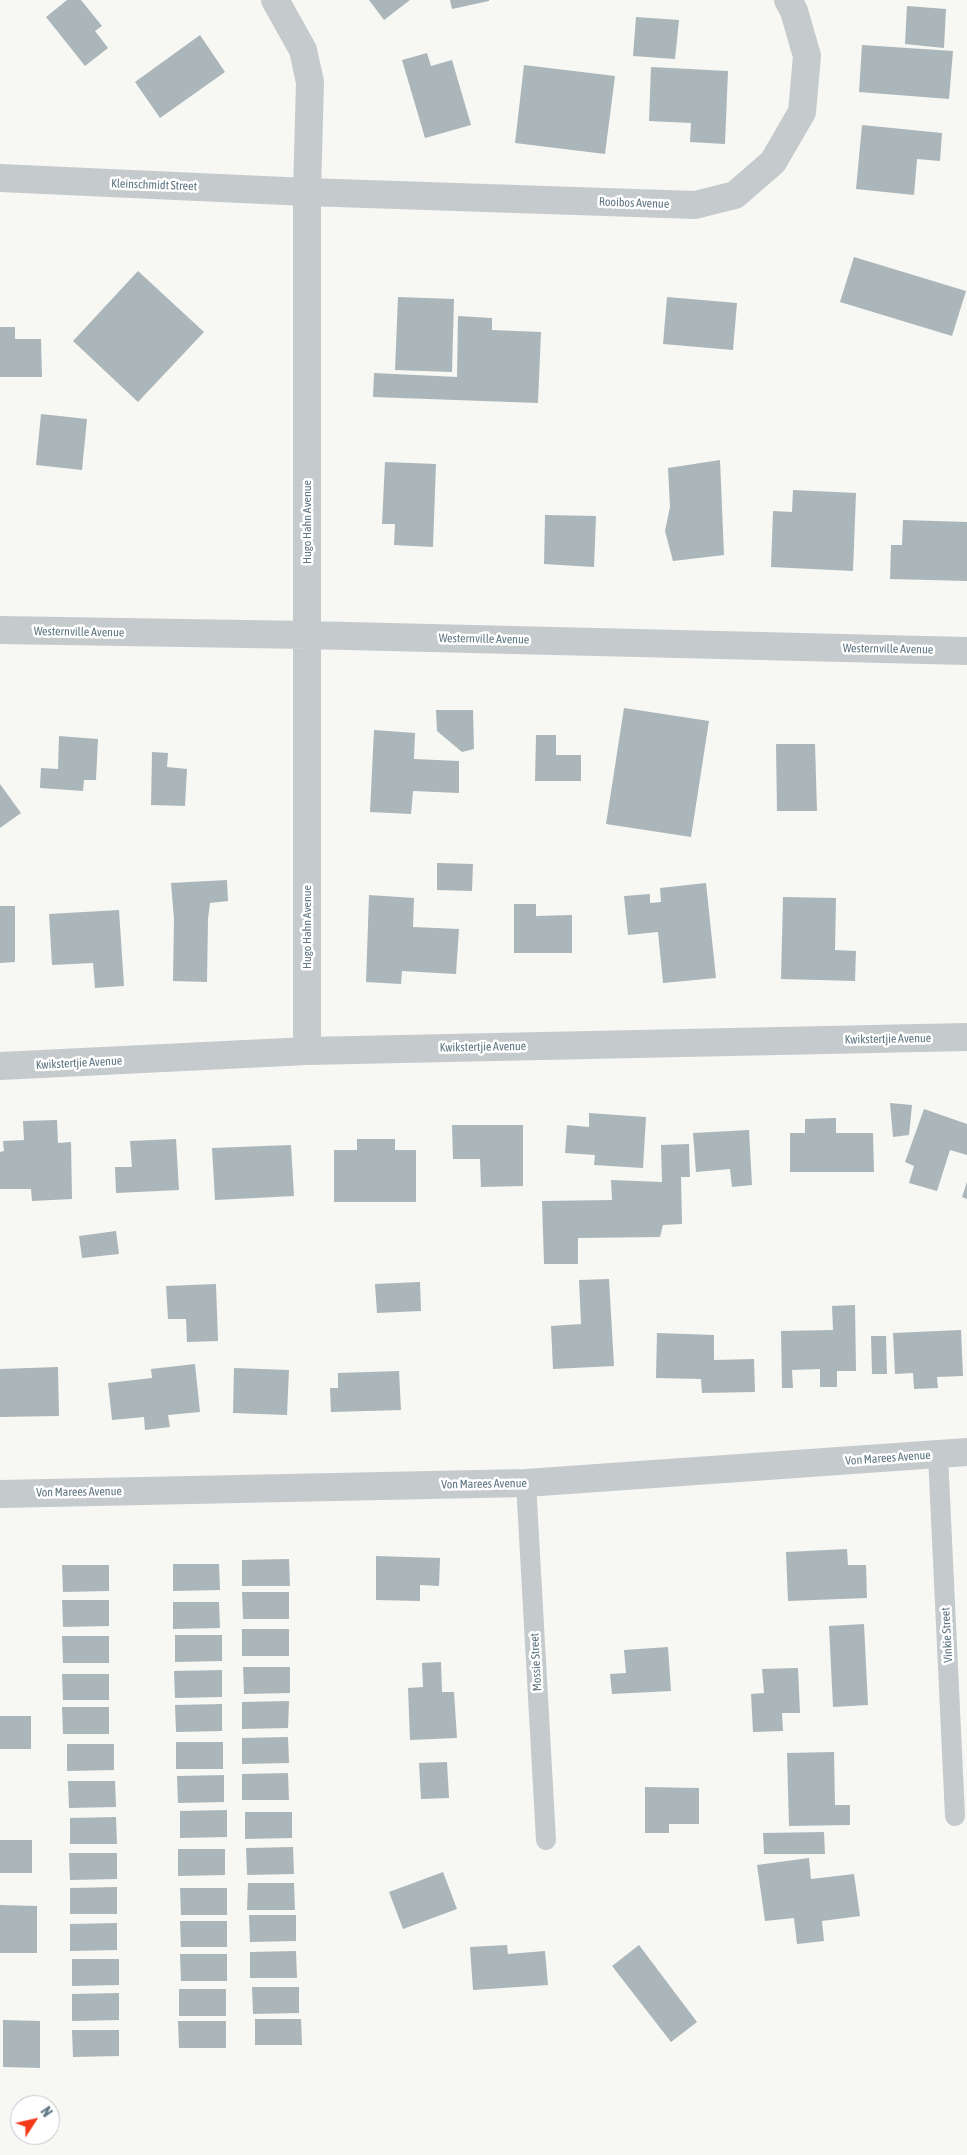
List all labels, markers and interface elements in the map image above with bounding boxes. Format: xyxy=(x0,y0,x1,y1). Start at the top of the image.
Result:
street label: Kleinschmidt Street xyxy=(111,176,197,194)
street label: Rooibos Avenue xyxy=(599,195,669,211)
street label: Hugo Hahn Avenue xyxy=(300,480,314,564)
street label: Westernville Avenue xyxy=(34,624,124,640)
street label: Westernville Avenue xyxy=(439,631,529,647)
street label: Westernville Avenue xyxy=(843,641,933,657)
street label: Hugo Hahn Avenue xyxy=(300,885,314,969)
street label: Kwikstertjie Avenue xyxy=(845,1031,931,1047)
street label: Kwikstertjie Avenue xyxy=(440,1039,526,1055)
street label: Kwikstertjie Avenue xyxy=(35,1054,123,1072)
street label: Von Marees Avenue xyxy=(845,1448,931,1468)
street label: Von Marees Avenue xyxy=(441,1476,527,1492)
street label: Von Marees Avenue xyxy=(36,1484,122,1500)
street label: Vinkie Street xyxy=(938,1607,956,1663)
street label: Mossie Street xyxy=(527,1632,545,1692)
north arrow xyxy=(10,2095,60,2145)
text: N xyxy=(38,2104,55,2120)

